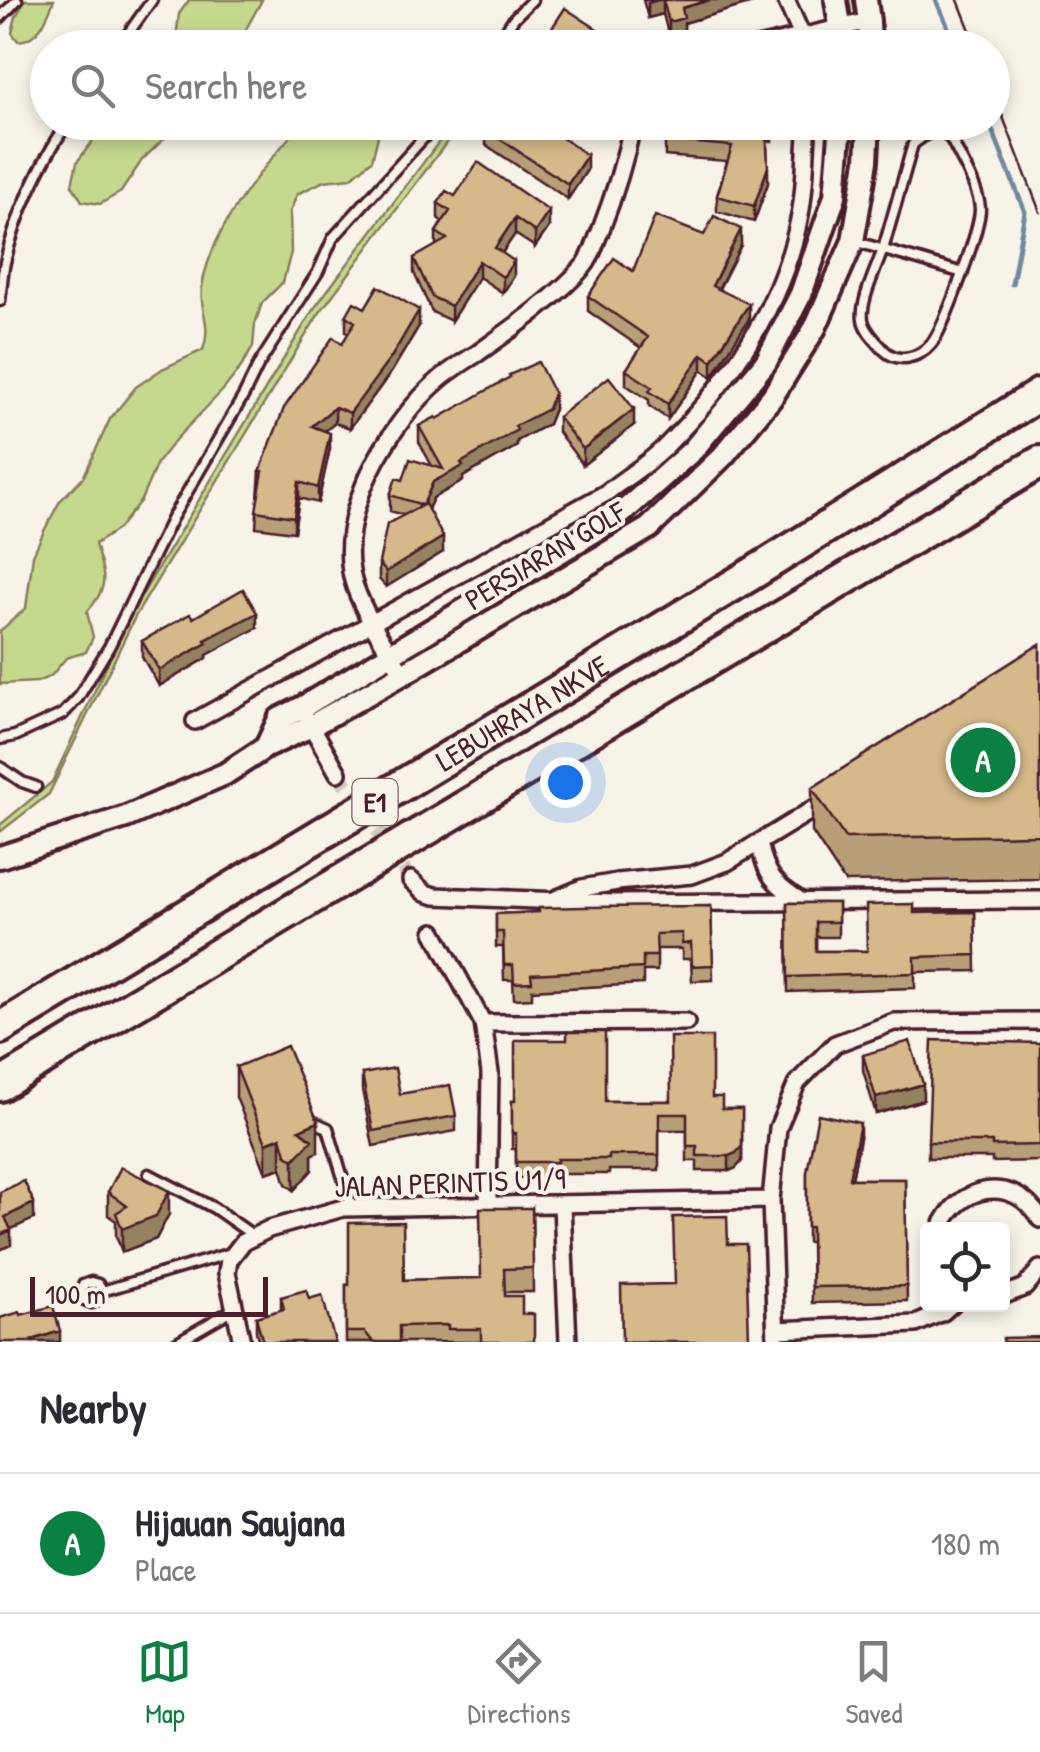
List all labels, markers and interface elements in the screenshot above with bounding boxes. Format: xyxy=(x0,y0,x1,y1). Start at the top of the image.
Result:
search box xyxy=(30,30,1010,140)
icon: search xyxy=(65,58,120,113)
text: Search here xyxy=(145,59,307,111)
street label: PERSIARAN GOLF xyxy=(457,491,634,619)
street label: LEBUHRAYA NKVE xyxy=(428,645,616,780)
pin: A xyxy=(950,722,1016,798)
your location xyxy=(540,757,591,808)
road number: E1 xyxy=(352,779,398,825)
street label: JALAN PERINTIS U1/9 xyxy=(334,1158,566,1206)
map controls xyxy=(920,1222,1010,1312)
button: locate xyxy=(920,1222,1010,1312)
scale bar xyxy=(30,1272,268,1316)
text: 100 m xyxy=(45,1275,106,1313)
text: Nearby xyxy=(40,1379,147,1436)
text: Hijauan Saujana xyxy=(135,1496,345,1548)
text: A xyxy=(65,1522,80,1565)
text: 180 m xyxy=(931,1522,1000,1565)
text: Place xyxy=(135,1548,197,1591)
tab: Map xyxy=(137,1634,192,1732)
tab: Directions xyxy=(467,1634,570,1732)
tab: Saved xyxy=(845,1634,903,1732)

